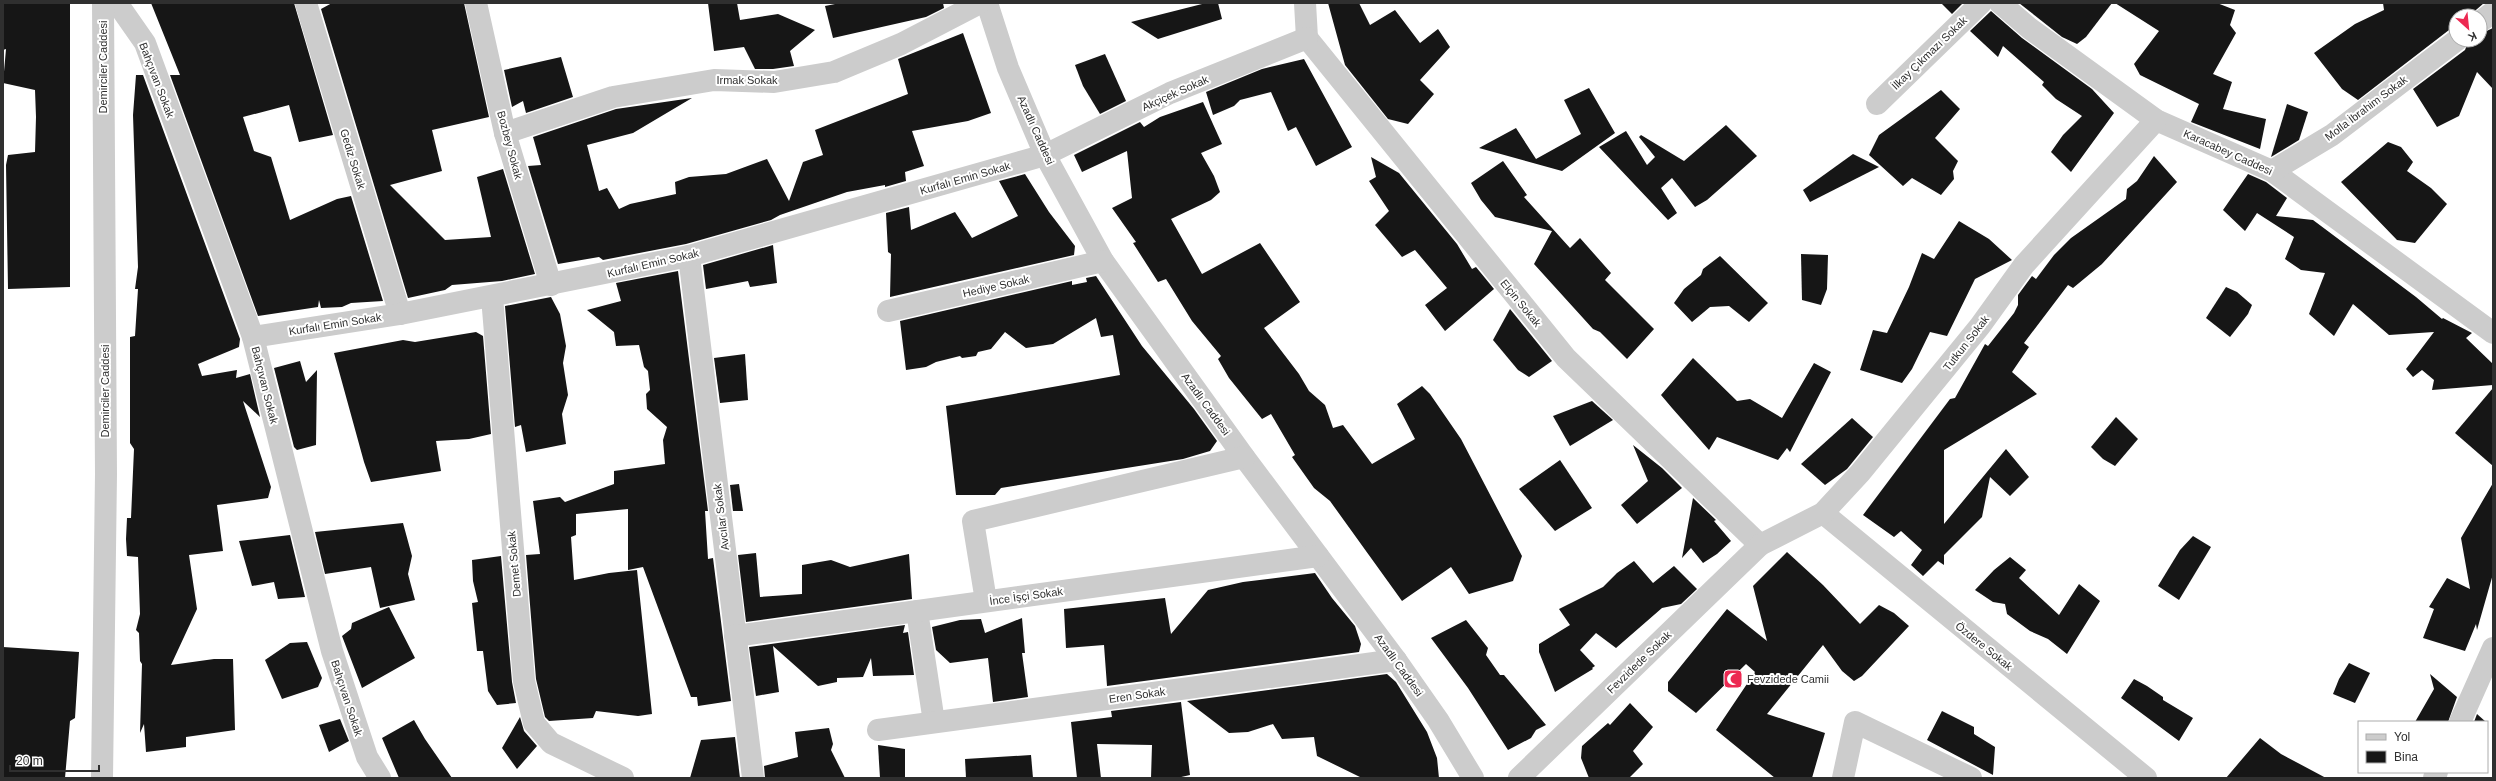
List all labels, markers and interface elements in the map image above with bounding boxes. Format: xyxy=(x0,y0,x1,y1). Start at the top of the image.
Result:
north arrow xyxy=(2448,8,2488,48)
street label: İlkay Çıkmazı Sokak xyxy=(1889,14,1969,92)
street label: Demirciler Caddesi xyxy=(97,21,109,113)
text: K xyxy=(2466,30,2479,44)
street label: Bahçıvan Sokak xyxy=(137,41,177,120)
street label: Akçiçek Sokak xyxy=(1140,73,1211,113)
street label: Molla İbrahim Sokak xyxy=(2323,73,2410,143)
street label: Irmak Sokak xyxy=(716,74,778,86)
street label: Azadlı Caddesi xyxy=(1015,94,1057,166)
street label: Bozbey Sokak xyxy=(495,109,525,181)
street label: Gediz Sokak xyxy=(338,127,368,191)
street label: Karacabey Caddesi xyxy=(2182,127,2274,177)
street label: Kurfalı Emin Sokak xyxy=(918,159,1012,197)
street label: Kurfalı Emin Sokak xyxy=(606,247,700,279)
street label: Hediye Sokak xyxy=(962,272,1031,299)
street label: Elçin Sokak xyxy=(1498,277,1544,329)
street label: Kurfalı Emin Sokak xyxy=(288,311,383,337)
street label: Tutkun Sokak xyxy=(1941,313,1992,373)
street label: Demirciler Caddesi xyxy=(99,345,111,437)
street label: Bahçıvan Sokak xyxy=(250,345,281,425)
street label: Azadlı Caddesi xyxy=(1179,371,1233,437)
street label: Avcılar Sokak xyxy=(711,483,731,551)
street label: Demet Sokak xyxy=(505,530,523,597)
street label: İnce İşçi Sokak xyxy=(989,585,1064,607)
street label: Özdere Sokak xyxy=(1953,619,2015,673)
street label: Fevzidede Sokak xyxy=(1604,628,1674,696)
street label: Azadlı Caddesi xyxy=(1372,632,1426,698)
street label: Bahçıvan Sokak xyxy=(329,658,365,738)
mosque icon: Fevzidede Camii xyxy=(1722,668,1744,690)
place label: Fevzidede Camii xyxy=(1747,673,1829,685)
street label: Eren Sokak xyxy=(1108,685,1166,705)
legend xyxy=(2358,721,2488,773)
text: Yol xyxy=(2394,730,2410,744)
scale bar xyxy=(10,747,99,773)
text: Bina xyxy=(2394,750,2418,764)
text: 20 m xyxy=(16,754,43,768)

